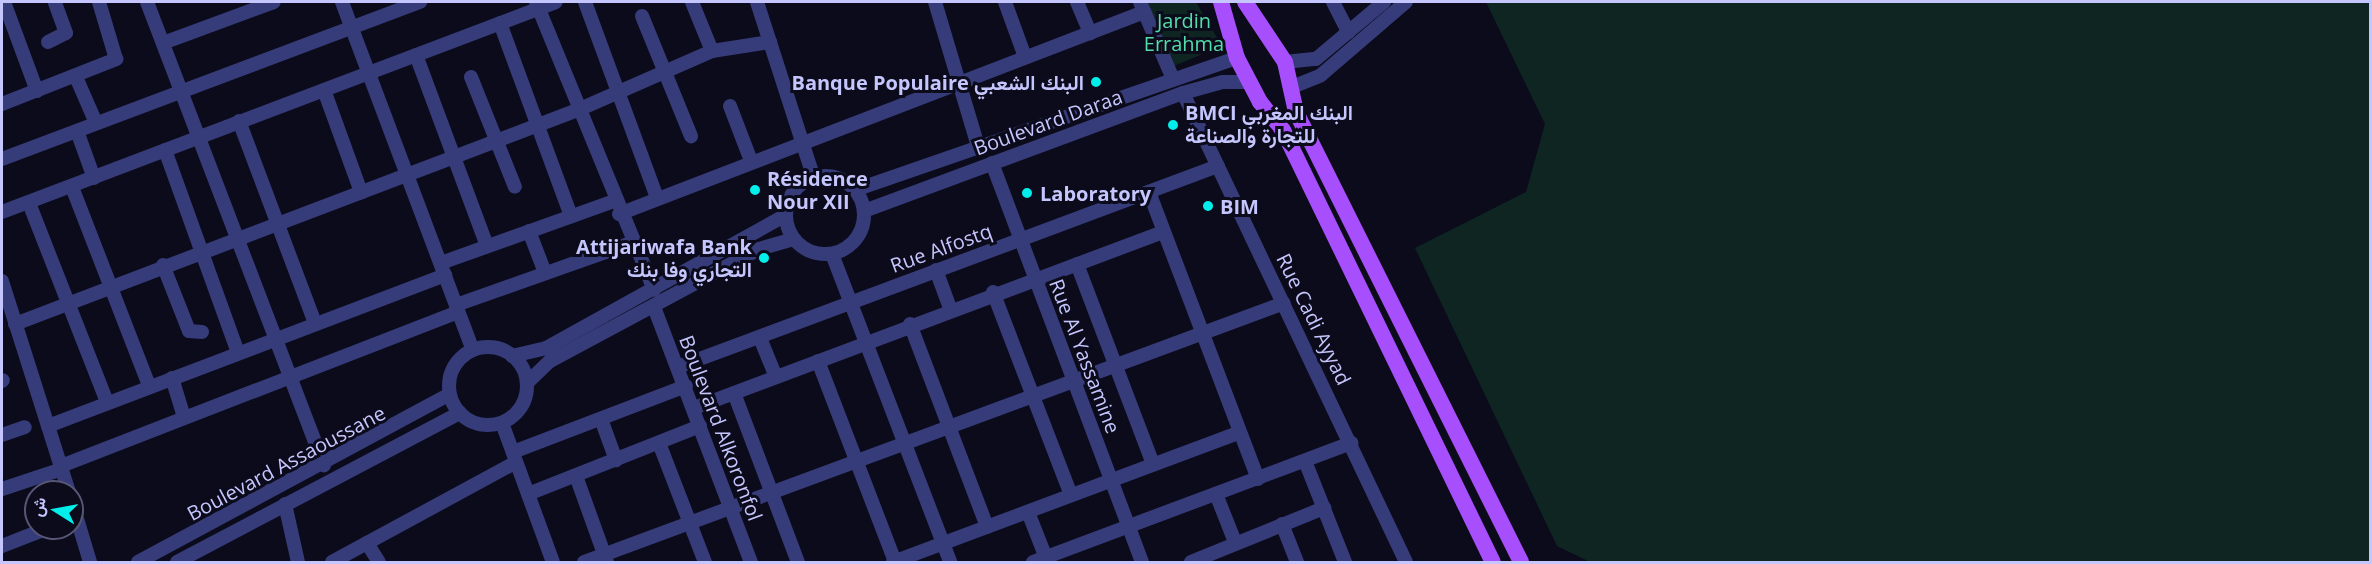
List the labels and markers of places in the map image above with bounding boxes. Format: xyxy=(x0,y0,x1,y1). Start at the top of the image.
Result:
place label: Banque Populaire البنك الشعبي xyxy=(791,70,1084,94)
marker: Banque Populaire البنك الشعبي xyxy=(1089,75,1103,89)
place label: BMCI البنك المغربي للتجارة والصناعة xyxy=(1185,101,1353,148)
marker: BMCI البنك المغربي للتجارة والصناعة xyxy=(1166,118,1180,132)
place label: Résidence Nour XII xyxy=(767,166,868,213)
place label: Laboratory xyxy=(1040,181,1151,205)
marker: Résidence Nour XII xyxy=(748,183,762,197)
marker: Laboratory xyxy=(1018,184,1036,202)
place label: BIM xyxy=(1220,194,1259,218)
marker: BIM xyxy=(1201,199,1215,213)
place label: Attijariwafa Bank التجاري وفا بنك xyxy=(576,234,752,281)
marker: Attijariwafa Bank التجاري وفا بنك xyxy=(757,251,771,265)

